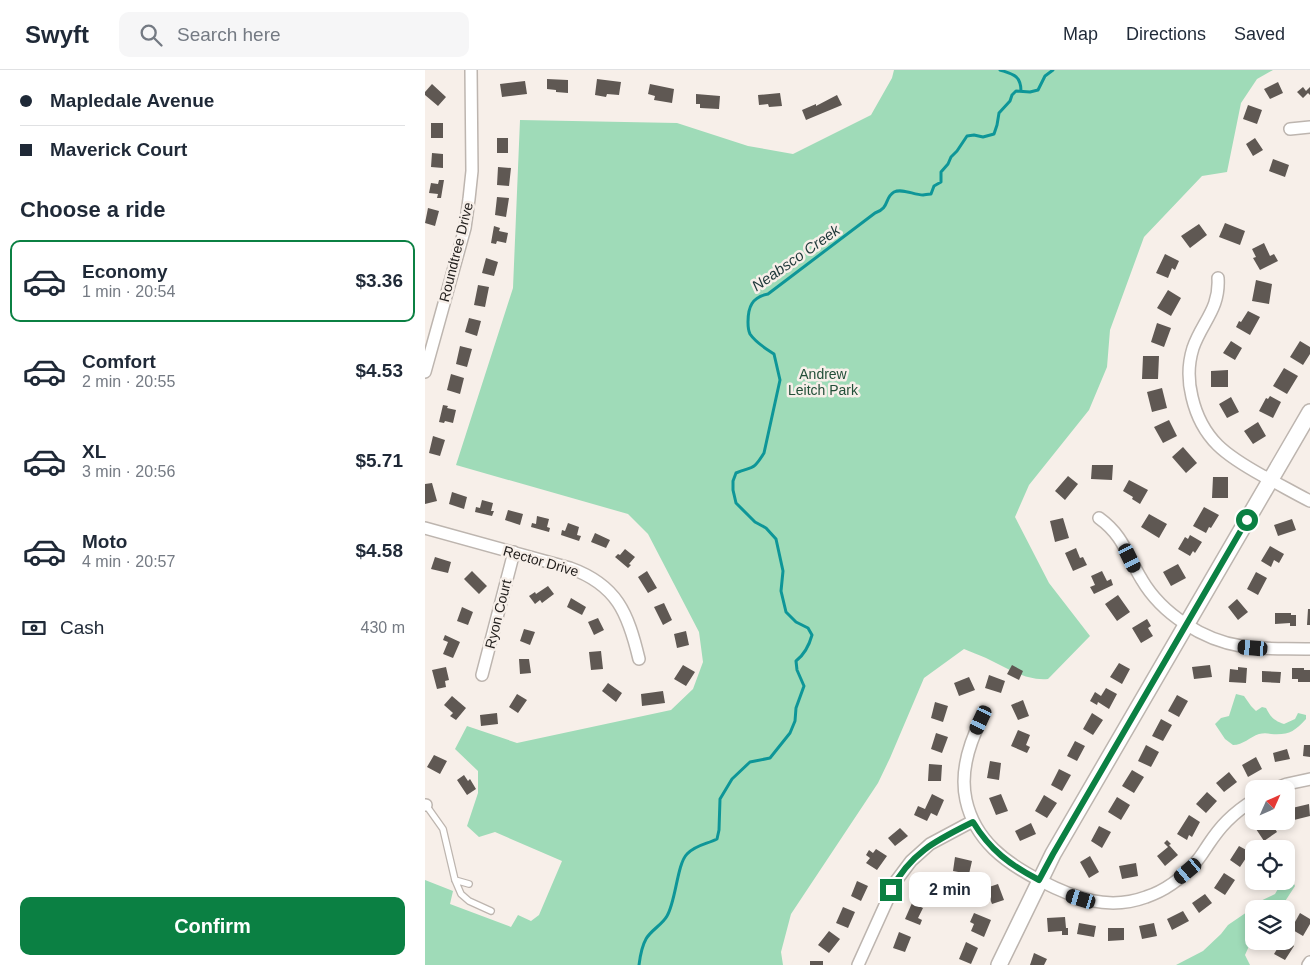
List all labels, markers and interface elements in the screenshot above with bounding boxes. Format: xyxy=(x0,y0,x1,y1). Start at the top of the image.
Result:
search box xyxy=(119,12,469,57)
text: Swyft xyxy=(25,21,89,48)
icon: search xyxy=(137,21,165,49)
text: Search here xyxy=(177,24,281,45)
text: Map xyxy=(1063,24,1098,44)
text: Directions xyxy=(1126,24,1206,44)
text: Saved xyxy=(1234,24,1285,44)
text: Mapledale Avenue xyxy=(50,90,214,111)
text: Maverick Court xyxy=(50,139,187,160)
text: Choose a ride xyxy=(20,197,165,222)
street label: Roundtree Drive xyxy=(436,200,476,303)
water label: Neabsco Creek xyxy=(748,220,844,294)
icon: car xyxy=(22,259,67,304)
text: Economy xyxy=(82,261,168,282)
text: $3.36 xyxy=(355,270,403,291)
text: 1 min · 20:54 xyxy=(82,283,175,300)
icon: car xyxy=(22,349,67,394)
text: Comfort xyxy=(82,351,156,372)
text: $4.53 xyxy=(355,360,403,381)
park label: Andrew Leitch Park xyxy=(788,366,859,398)
text: 2 min · 20:55 xyxy=(82,373,175,390)
icon: car xyxy=(22,439,67,484)
text: XL xyxy=(82,441,106,462)
text: $5.71 xyxy=(355,450,403,471)
text: 3 min · 20:56 xyxy=(82,463,175,480)
route start xyxy=(1236,509,1258,531)
icon: car xyxy=(22,529,67,574)
text: Moto xyxy=(82,531,127,552)
text: $4.58 xyxy=(355,540,403,561)
car xyxy=(1116,541,1143,575)
street label: Rector Drive xyxy=(501,543,581,579)
text: 4 min · 20:57 xyxy=(82,553,175,570)
street label: Ryon Court xyxy=(482,578,514,650)
icon: cash xyxy=(20,614,48,642)
text: Cash xyxy=(60,617,104,638)
text: 430 m xyxy=(361,619,405,636)
car xyxy=(1237,639,1268,657)
car xyxy=(967,703,994,737)
north arrow xyxy=(1245,780,1295,830)
map controls xyxy=(1245,780,1295,950)
button: locate xyxy=(1245,840,1295,890)
car xyxy=(1171,856,1204,886)
callout: 2 min xyxy=(909,872,991,908)
route end xyxy=(880,879,902,901)
text: 2 min xyxy=(929,881,971,898)
car xyxy=(1064,887,1097,911)
button: Confirm xyxy=(20,897,405,955)
button: layers xyxy=(1245,900,1295,950)

